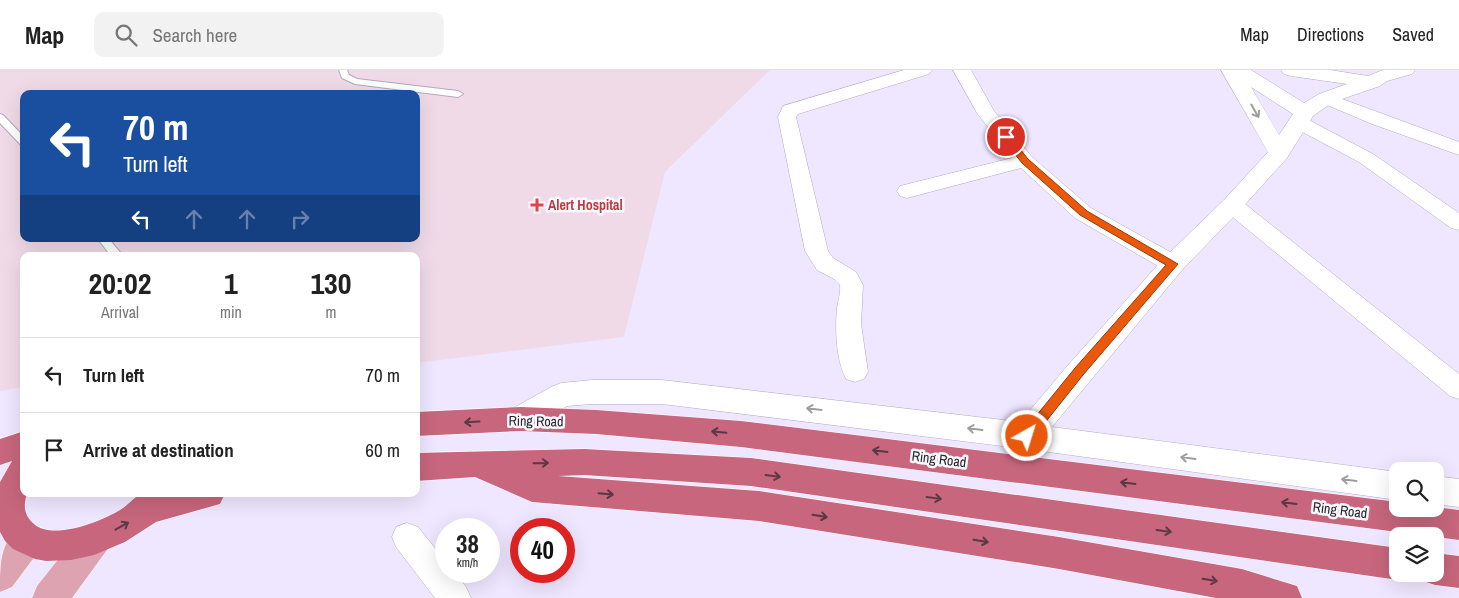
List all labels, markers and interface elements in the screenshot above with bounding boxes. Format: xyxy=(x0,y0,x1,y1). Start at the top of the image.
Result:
search box xyxy=(94,12,444,57)
text: Map xyxy=(25,19,64,51)
icon: search xyxy=(112,21,140,49)
text: Search here xyxy=(152,22,237,48)
text: Map xyxy=(1240,22,1269,47)
text: Directions xyxy=(1297,22,1364,47)
text: Saved xyxy=(1392,22,1434,47)
text: 70 m xyxy=(123,104,188,151)
one-way arrow xyxy=(1250,104,1260,118)
icon: left xyxy=(40,110,105,175)
pin xyxy=(985,116,1027,158)
icon: arrive xyxy=(992,123,1020,151)
text: Turn left xyxy=(123,149,188,179)
place label: Alert Hospital xyxy=(548,196,623,214)
marker: Alert Hospital xyxy=(530,198,544,212)
icon: left xyxy=(127,205,155,233)
icon: ahead xyxy=(180,205,208,233)
icon: ahead xyxy=(233,205,261,233)
icon: right xyxy=(286,205,314,233)
text: 20:02 xyxy=(89,263,151,303)
text: 1 xyxy=(224,263,238,303)
text: 130 xyxy=(310,263,351,303)
text: Arrival xyxy=(101,301,139,323)
text: min xyxy=(220,301,242,323)
text: m xyxy=(325,301,336,323)
icon: left xyxy=(40,361,68,389)
text: Turn left xyxy=(83,362,144,388)
text: 70 m xyxy=(365,362,400,388)
one-way arrow xyxy=(806,404,822,414)
position arrow xyxy=(1000,409,1052,461)
street label: Ring Road xyxy=(508,412,564,430)
one-way arrow xyxy=(465,417,481,426)
one-way arrow xyxy=(967,424,983,434)
one-way arrow xyxy=(711,428,727,437)
icon: arrive xyxy=(40,436,68,464)
text: Arrive at destination xyxy=(83,437,234,463)
text: 60 m xyxy=(365,437,400,463)
one-way arrow xyxy=(872,446,888,456)
street label: Ring Road xyxy=(911,447,967,471)
one-way arrow xyxy=(1180,453,1196,463)
one-way arrow xyxy=(532,458,549,468)
map controls xyxy=(1389,462,1444,582)
button: search xyxy=(1389,462,1444,517)
one-way arrow xyxy=(765,471,781,481)
one-way arrow xyxy=(1341,475,1357,485)
one-way arrow xyxy=(1120,477,1136,487)
one-way arrow xyxy=(598,489,614,498)
one-way arrow xyxy=(926,494,942,504)
one-way arrow xyxy=(1282,498,1298,508)
street label: Ring Road xyxy=(1312,498,1368,522)
one-way arrow xyxy=(812,511,828,521)
speed limit sign: 40 xyxy=(510,518,575,583)
one-way arrow xyxy=(115,521,130,531)
one-way arrow xyxy=(1156,526,1172,536)
text: 38 xyxy=(456,527,479,561)
button: layers xyxy=(1389,527,1444,582)
one-way arrow xyxy=(972,536,988,546)
text: km/h xyxy=(457,555,478,571)
one-way arrow xyxy=(1201,576,1217,586)

